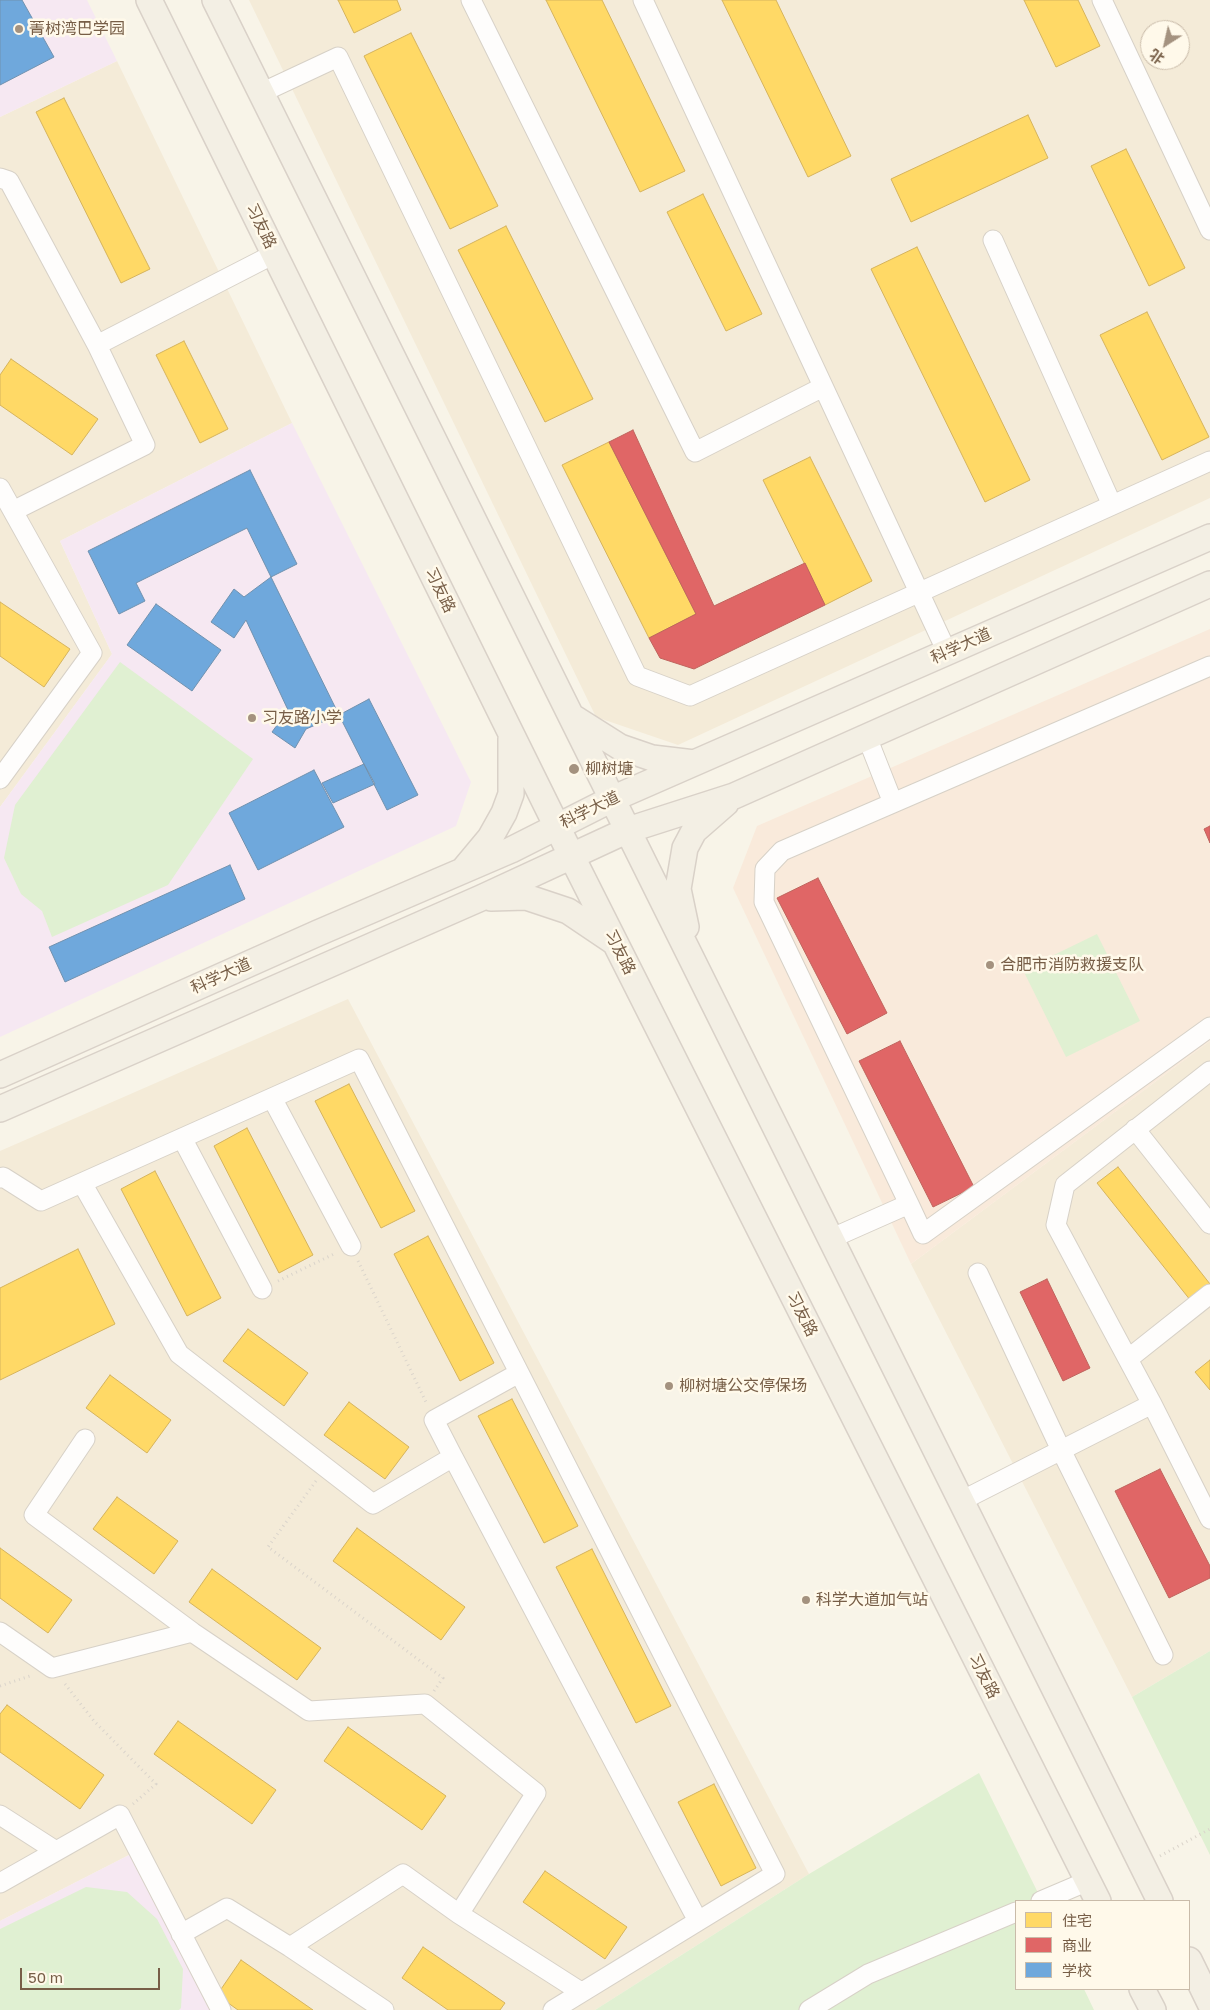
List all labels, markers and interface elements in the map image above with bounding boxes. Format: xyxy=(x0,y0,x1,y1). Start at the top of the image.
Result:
place label: 菁树湾巴学园 xyxy=(29,19,125,39)
north arrow xyxy=(1140,20,1190,70)
marker: 菁树湾巴学园 xyxy=(13,23,25,35)
text: 北 xyxy=(1146,46,1167,68)
street label: 习友路 xyxy=(242,200,280,252)
street label: 习友路 xyxy=(421,564,459,616)
street label: 科学大道 xyxy=(928,624,994,668)
place label: 习友路小学 xyxy=(262,708,342,728)
marker: 习友路小学 xyxy=(246,712,258,724)
place label: 柳树塘 xyxy=(585,759,633,779)
marker: 柳树塘 xyxy=(567,762,581,776)
street label: 科学大道 xyxy=(557,787,623,833)
street label: 习友路 xyxy=(601,926,639,978)
street label: 科学大道 xyxy=(188,954,254,998)
place label: 合肥市消防救援支队 xyxy=(1000,955,1144,975)
marker: 合肥市消防救援支队 xyxy=(984,959,996,971)
street label: 习友路 xyxy=(783,1288,821,1340)
place label: 柳树塘公交停保场 xyxy=(679,1376,807,1396)
marker: 柳树塘公交停保场 xyxy=(663,1380,675,1392)
place label: 科学大道加气站 xyxy=(816,1590,928,1610)
marker: 科学大道加气站 xyxy=(800,1594,812,1606)
street label: 习友路 xyxy=(965,1650,1003,1702)
legend xyxy=(1015,1900,1190,1990)
text: 住宅 xyxy=(1062,1911,1092,1929)
text: 商业 xyxy=(1062,1936,1092,1954)
scale bar xyxy=(22,1958,162,1990)
text: 学校 xyxy=(1062,1961,1092,1979)
text: 50 m xyxy=(28,1968,63,1986)

